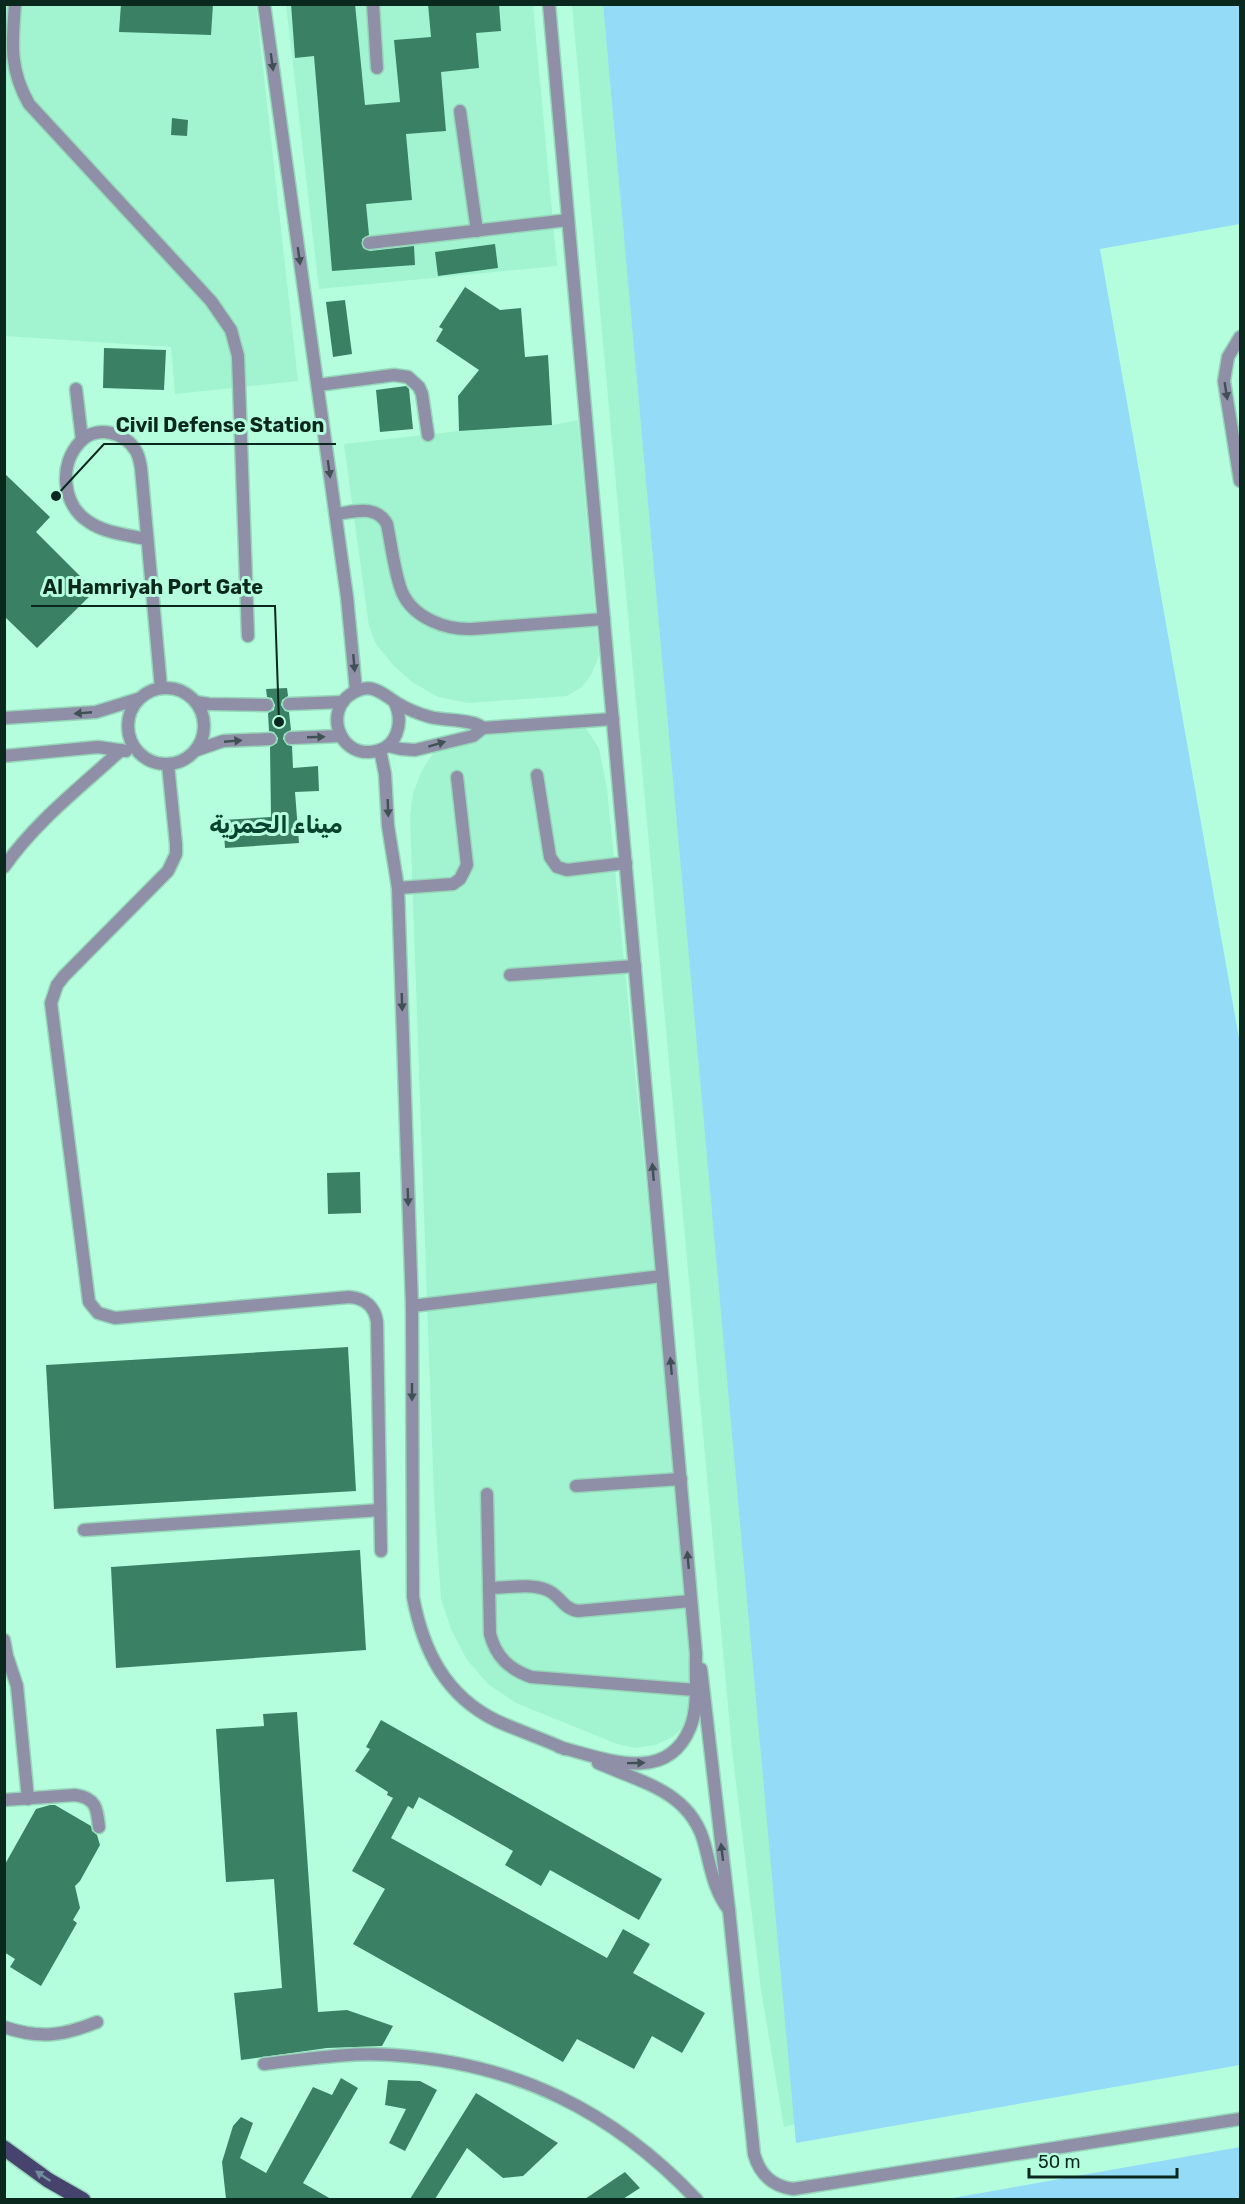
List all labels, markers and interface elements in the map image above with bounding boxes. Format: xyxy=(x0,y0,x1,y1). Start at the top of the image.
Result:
one-way arrow xyxy=(268,53,277,72)
one-way arrow xyxy=(295,246,304,265)
one-way arrow xyxy=(1221,382,1230,401)
callout: Civil Defense Station xyxy=(104,406,336,444)
text: Civil Defense Station xyxy=(116,413,324,437)
one-way arrow xyxy=(325,460,334,479)
callout: Al Hamriyah Port Gate xyxy=(31,568,275,606)
text: Al Hamriyah Port Gate xyxy=(43,575,263,599)
one-way arrow xyxy=(349,653,359,672)
one-way arrow xyxy=(74,708,93,718)
one-way arrow xyxy=(306,732,325,741)
one-way arrow xyxy=(223,736,242,746)
one-way arrow xyxy=(428,739,446,748)
one-way arrow xyxy=(383,798,392,817)
district label: ميناء الحمرية xyxy=(209,811,343,839)
one-way arrow xyxy=(397,993,407,1012)
one-way arrow xyxy=(648,1162,658,1181)
one-way arrow xyxy=(404,1187,413,1206)
one-way arrow xyxy=(666,1357,675,1376)
one-way arrow xyxy=(407,1382,417,1401)
one-way arrow xyxy=(683,1551,693,1570)
one-way arrow xyxy=(627,1759,646,1768)
one-way arrow xyxy=(718,1842,727,1861)
scale bar xyxy=(1029,2141,1178,2179)
text: 50 m xyxy=(1038,2151,1081,2173)
one-way arrow xyxy=(35,2170,51,2182)

